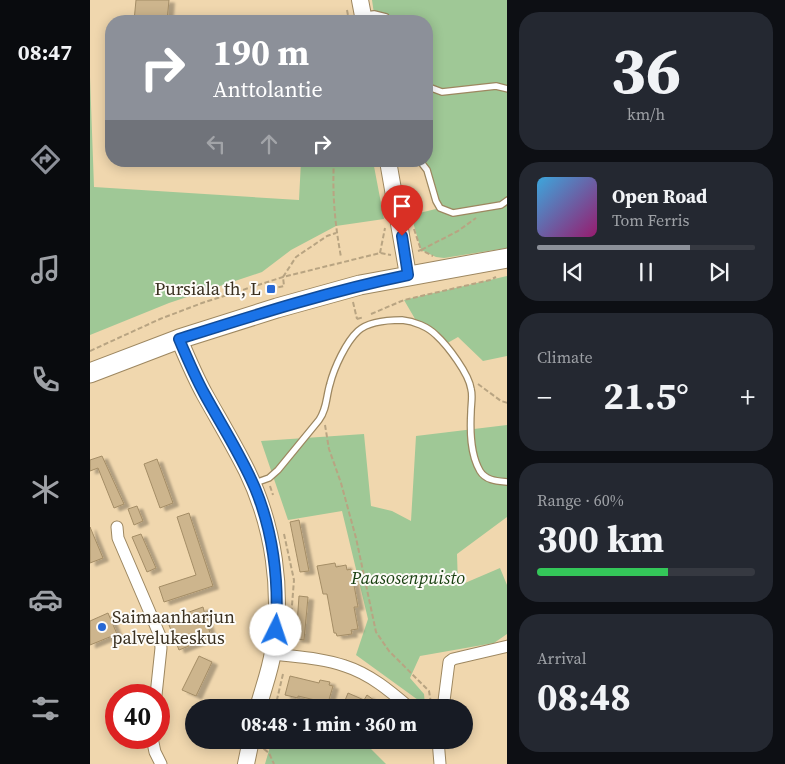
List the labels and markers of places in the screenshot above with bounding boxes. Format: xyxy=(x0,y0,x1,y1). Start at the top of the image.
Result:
pin xyxy=(381,185,423,236)
place label: Pursiala th, L xyxy=(155,276,261,301)
marker: Pursiala th, L xyxy=(265,283,277,295)
place label: Saimaanharjun palvelukeskus xyxy=(112,604,235,650)
marker: Saimaanharjun palvelukeskus xyxy=(96,621,108,633)

